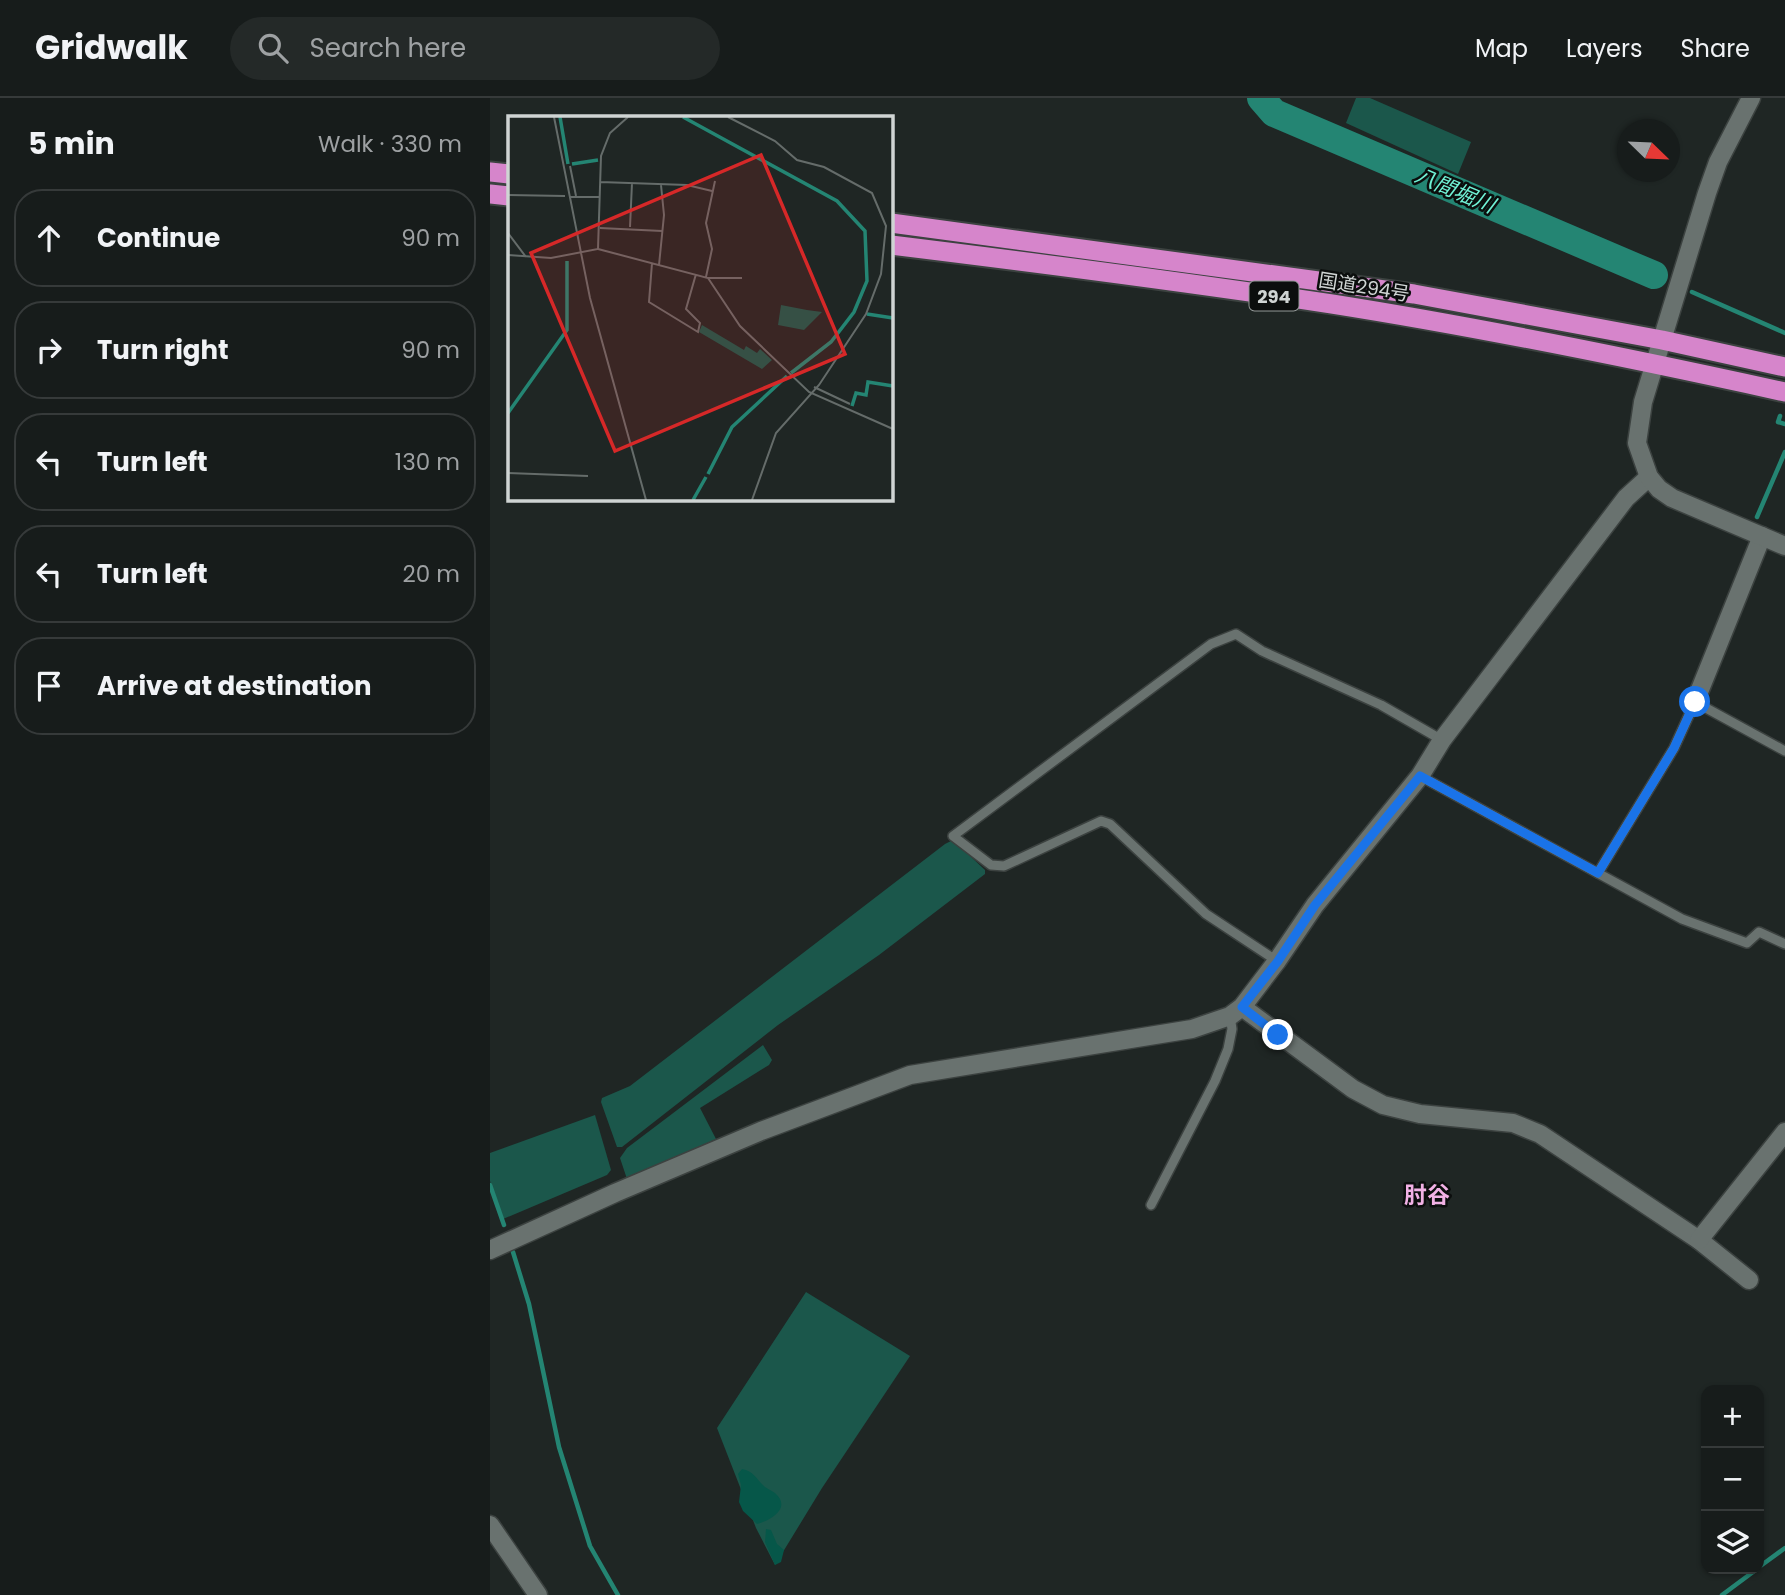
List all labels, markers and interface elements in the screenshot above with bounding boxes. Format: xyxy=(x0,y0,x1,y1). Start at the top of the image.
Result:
search box xyxy=(230,17,720,80)
text: Gridwalk xyxy=(35,24,188,71)
icon: search xyxy=(254,29,292,67)
text: Search here xyxy=(310,30,466,66)
text: Map xyxy=(1475,32,1528,65)
text: Layers xyxy=(1566,32,1642,65)
text: Share xyxy=(1680,32,1750,65)
inset map xyxy=(508,116,892,500)
north arrow xyxy=(1617,119,1680,182)
text: 5 min xyxy=(28,122,115,165)
text: Walk · 330 m xyxy=(318,128,462,160)
water label: 八間堀川 xyxy=(1411,160,1501,221)
icon: ahead xyxy=(30,219,68,257)
text: Continue xyxy=(97,220,220,256)
text: 90 m xyxy=(401,222,460,254)
street label: 国道294号 xyxy=(1317,266,1411,308)
road number: 294 xyxy=(1250,281,1298,310)
icon: right xyxy=(30,331,68,369)
text: Turn right xyxy=(97,332,229,368)
text: 90 m xyxy=(401,334,460,366)
icon: left xyxy=(30,443,68,481)
text: Turn left xyxy=(97,444,208,480)
text: 130 m xyxy=(395,446,460,478)
icon: left xyxy=(30,555,68,593)
text: Turn left xyxy=(97,556,208,592)
text: 20 m xyxy=(402,558,460,590)
icon: arrive xyxy=(30,667,68,705)
text: Arrive at destination xyxy=(97,668,372,704)
route start xyxy=(1679,686,1710,717)
route end xyxy=(1262,1019,1293,1050)
district label: 肘谷 xyxy=(1404,1179,1450,1211)
map controls xyxy=(1701,1385,1764,1574)
button: + xyxy=(1701,1385,1764,1448)
button: − xyxy=(1701,1448,1764,1511)
button: layers xyxy=(1701,1511,1764,1574)

